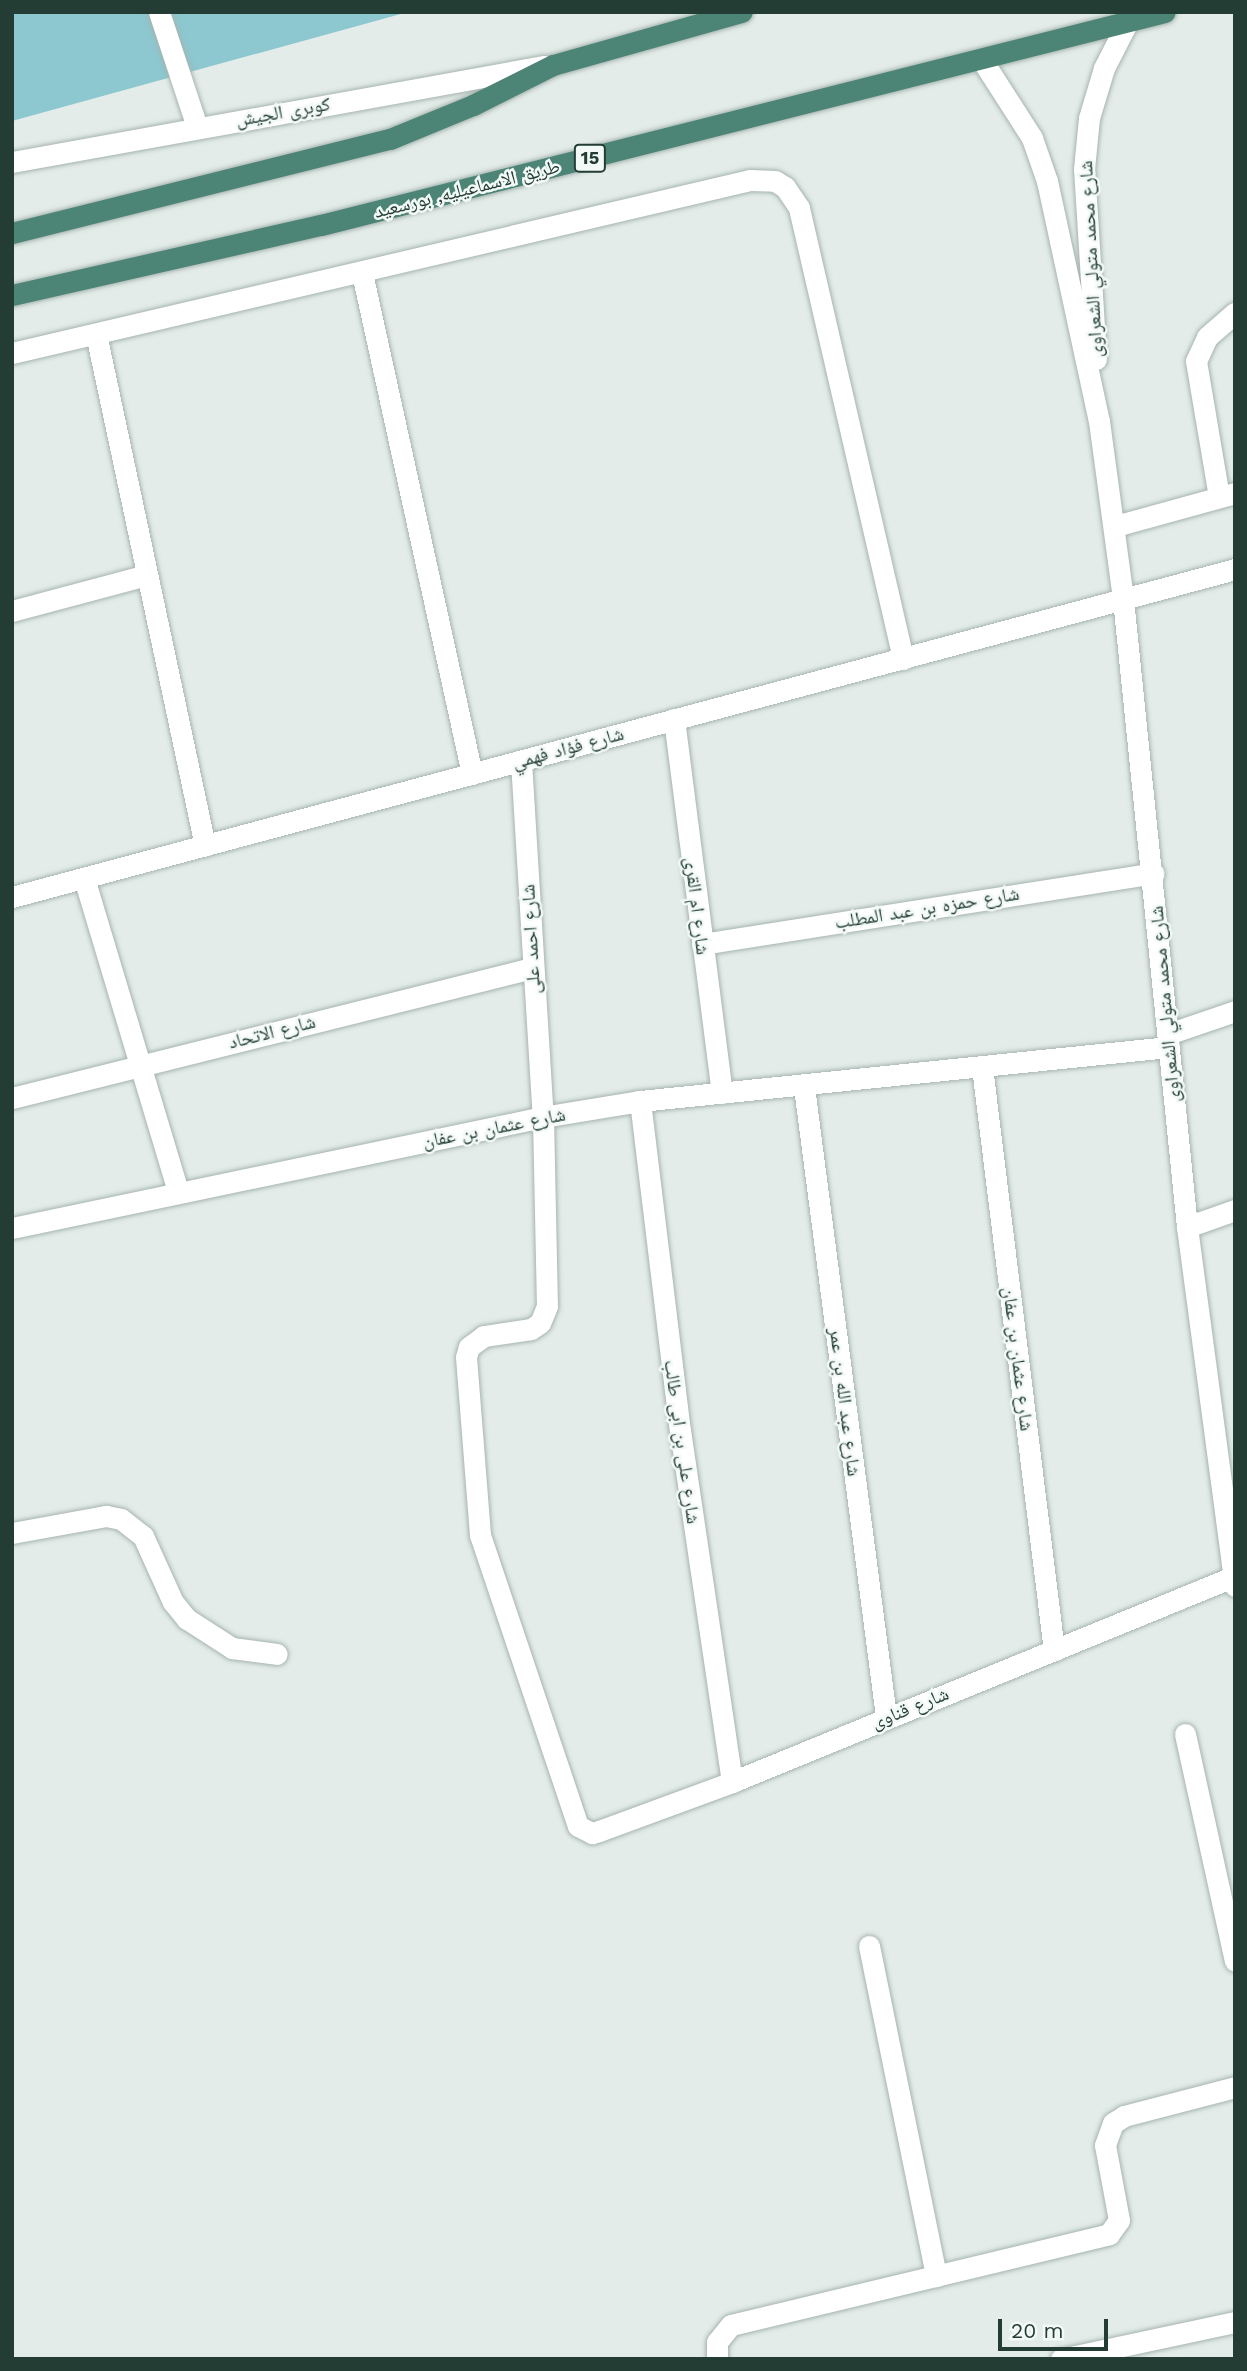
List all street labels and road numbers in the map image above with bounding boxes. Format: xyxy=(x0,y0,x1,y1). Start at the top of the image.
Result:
street label: كوبرى الجيش xyxy=(234,93,332,131)
road number: 15 xyxy=(572,144,608,173)
street label: طريق الاسماعيليه, بورسعيد xyxy=(372,155,562,223)
street label: شارع محمد متولي الشعراوى xyxy=(1074,160,1108,358)
street label: شارع فؤاد فهمي xyxy=(510,722,626,774)
street label: شارع ام القرى xyxy=(680,856,714,956)
street label: شارع حمزه بن عبد المطلب xyxy=(833,882,1021,934)
street label: شارع احمد على xyxy=(517,884,545,994)
street label: شارع محمد متولي الشعراوى xyxy=(1145,905,1185,1103)
street label: شارع الاتحاد xyxy=(226,1010,318,1054)
street label: شارع عثمان بن عفان xyxy=(421,1103,567,1153)
street label: شارع عثمان بن عفان xyxy=(998,1286,1038,1432)
street label: شارع عبد الله بن عمر xyxy=(825,1326,865,1478)
street label: شارع على بن ابى طالب xyxy=(659,1359,705,1525)
street label: شارع قناوى xyxy=(868,1682,952,1734)

